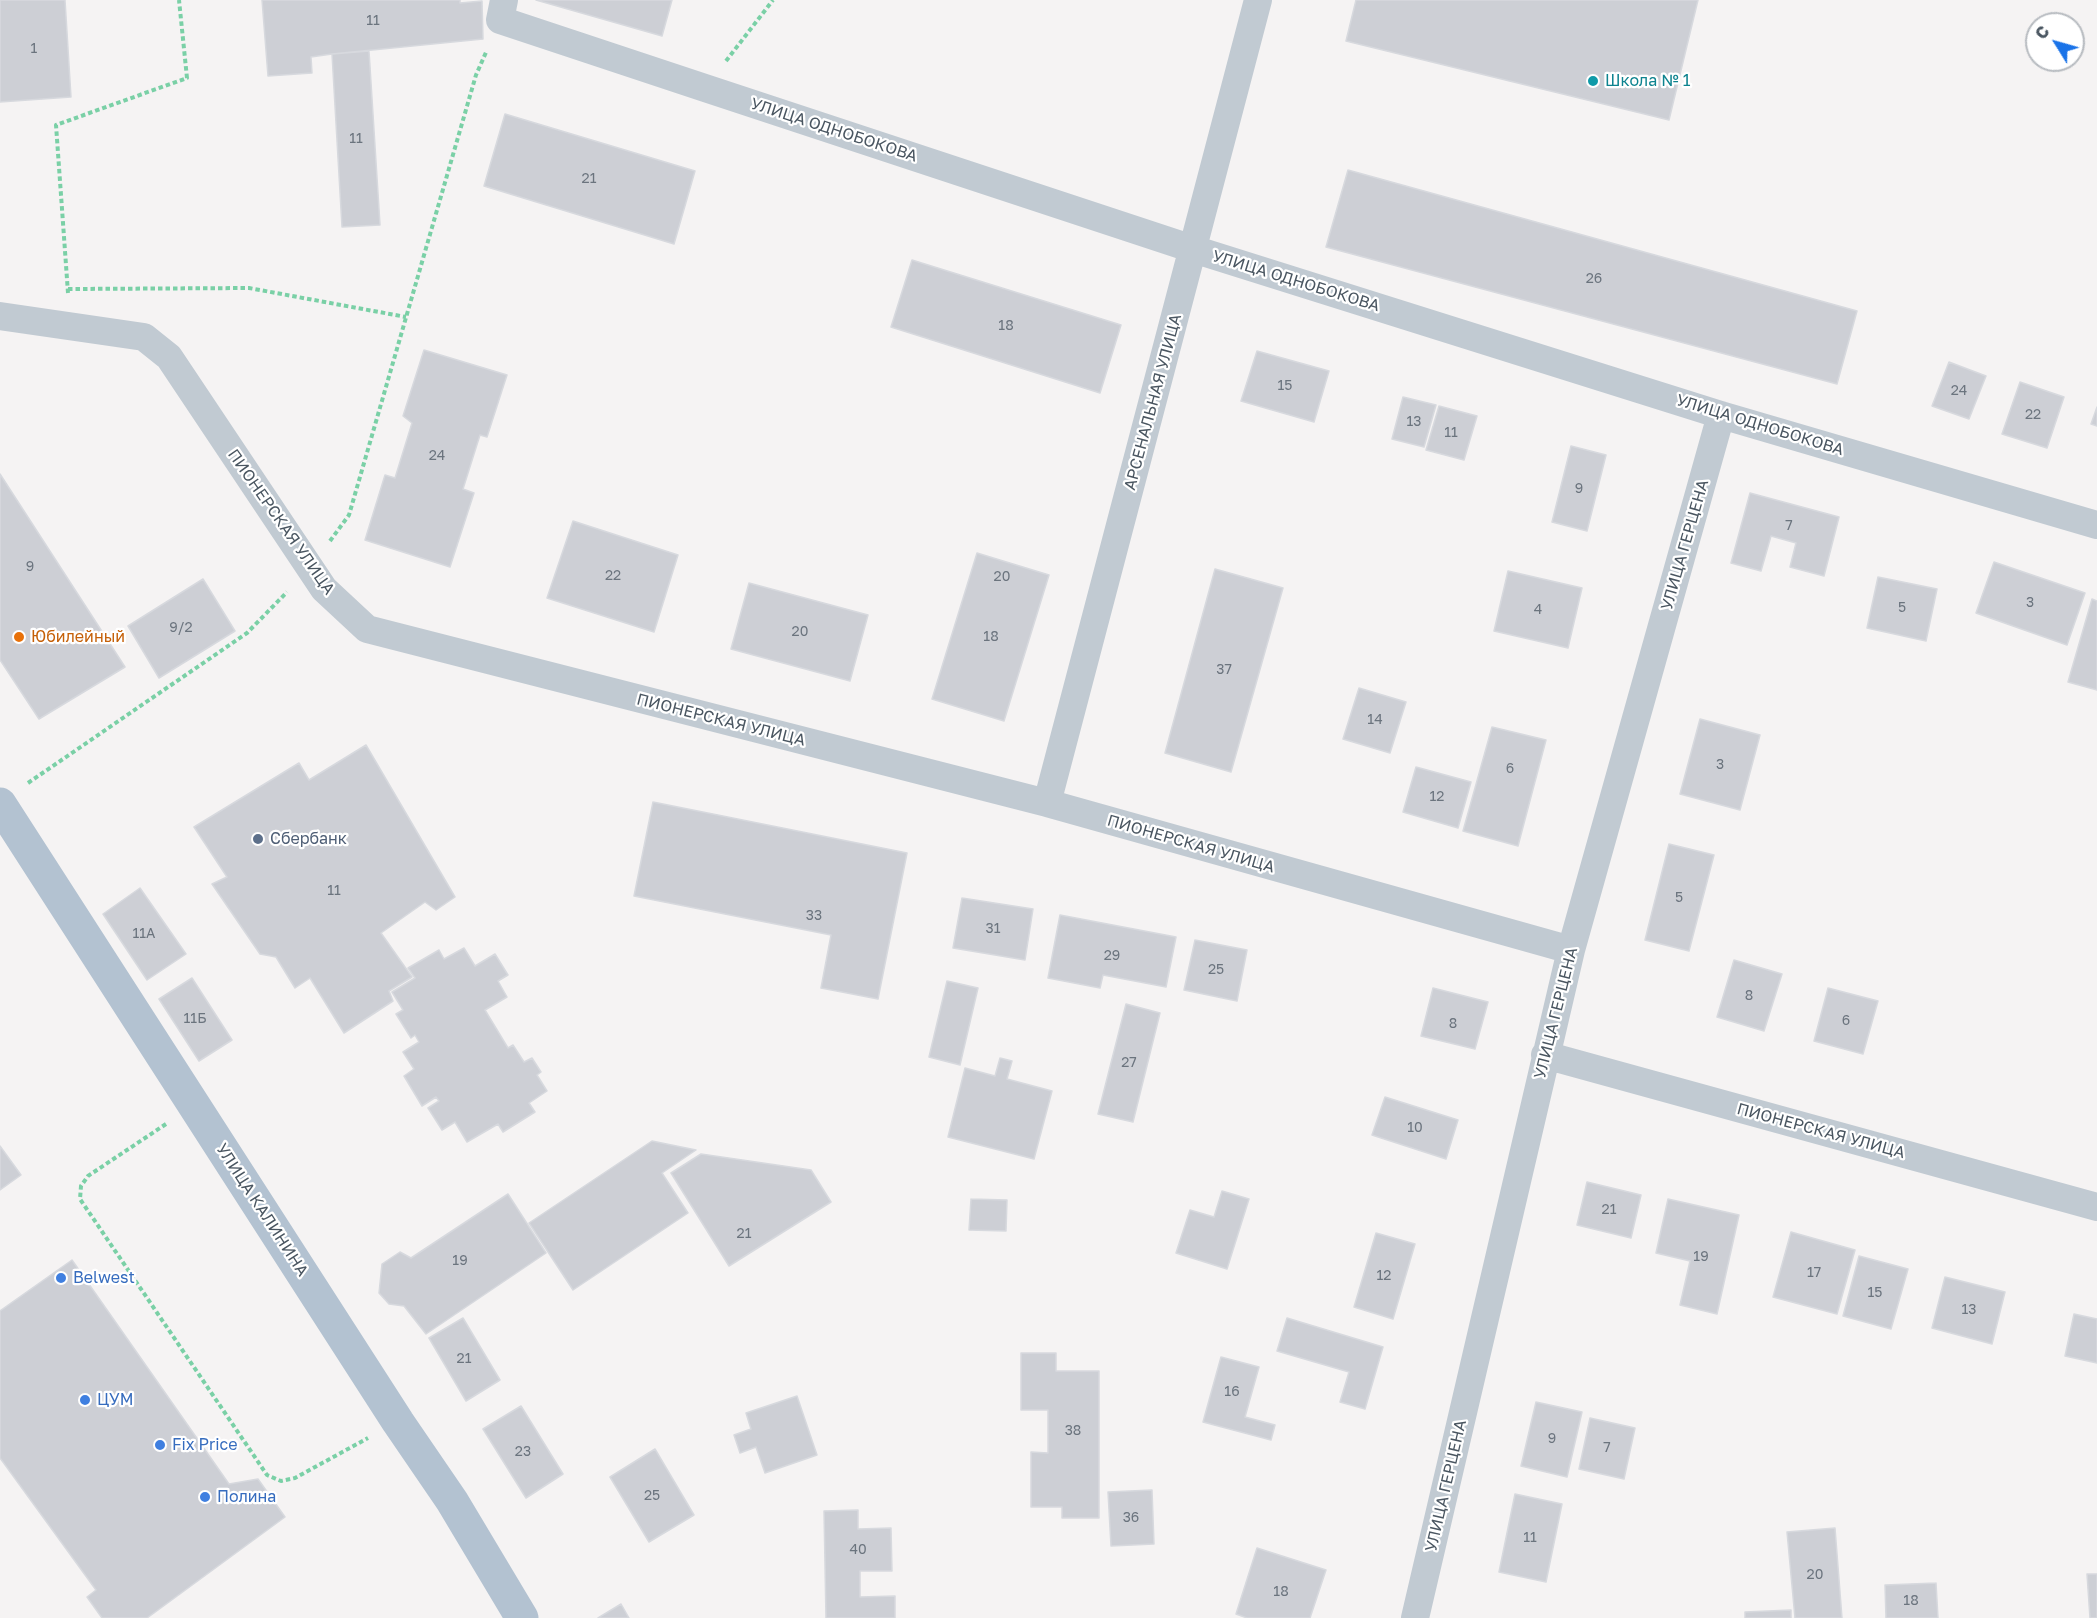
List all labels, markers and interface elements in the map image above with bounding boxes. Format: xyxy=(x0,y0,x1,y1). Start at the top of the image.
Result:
north arrow xyxy=(2025,12,2085,72)
house number: 11 xyxy=(366,13,380,29)
text: С xyxy=(2031,22,2054,43)
house number: 1 xyxy=(31,41,37,57)
place label: Школа № 1 xyxy=(1605,71,1691,91)
marker: Школа № 1 xyxy=(1586,74,1600,88)
street label: УЛИЦА ОДНОБОКОВА xyxy=(748,94,920,166)
house number: 11 xyxy=(349,131,363,147)
house number: 21 xyxy=(582,171,596,187)
street label: УЛИЦА ОДНОБОКОВА xyxy=(1210,246,1382,316)
house number: 26 xyxy=(1586,271,1602,287)
street label: АРСЕНАЛЬНАЯ УЛИЦА xyxy=(1120,312,1186,492)
house number: 18 xyxy=(998,318,1014,334)
house number: 15 xyxy=(1278,378,1292,394)
house number: 24 xyxy=(1951,383,1967,399)
street label: УЛИЦА ОДНОБОКОВА xyxy=(1674,390,1846,460)
house number: 22 xyxy=(2025,407,2041,423)
house number: 13 xyxy=(1407,414,1421,430)
house number: 11 xyxy=(1444,425,1458,441)
street label: ПИОНЕРСКАЯ УЛИЦА xyxy=(223,446,339,598)
house number: 24 xyxy=(429,448,445,464)
street label: УЛИЦА ГЕРЦЕНА xyxy=(1657,478,1713,612)
house number: 9 xyxy=(1575,481,1583,497)
house number: 7 xyxy=(1785,518,1793,534)
house number: 9 xyxy=(26,559,34,575)
house number: 22 xyxy=(605,568,621,584)
house number: 20 xyxy=(994,569,1010,585)
house number: 3 xyxy=(2026,595,2034,611)
house number: 5 xyxy=(1898,600,1906,616)
house number: 4 xyxy=(1534,602,1542,618)
house number: 9/2 xyxy=(169,620,193,636)
house number: 20 xyxy=(792,624,808,640)
place label: Юбилейный xyxy=(31,627,125,647)
house number: 18 xyxy=(983,629,999,645)
marker: Юбилейный xyxy=(12,630,26,644)
house number: 37 xyxy=(1216,662,1232,678)
street label: ПИОНЕРСКАЯ УЛИЦА xyxy=(635,690,807,750)
house number: 14 xyxy=(1367,712,1383,728)
house number: 3 xyxy=(1716,757,1724,773)
house number: 6 xyxy=(1506,761,1514,777)
house number: 12 xyxy=(1430,789,1444,805)
street label: ПИОНЕРСКАЯ УЛИЦА xyxy=(1105,811,1277,877)
place label: Сбербанк xyxy=(270,829,347,849)
marker: Сбербанк xyxy=(251,832,265,846)
house number: 11 xyxy=(327,883,341,899)
house number: 5 xyxy=(1675,890,1683,906)
house number: 33 xyxy=(806,908,822,924)
house number: 31 xyxy=(986,921,1000,937)
house number: 11А xyxy=(133,926,155,942)
street label: УЛИЦА ГЕРЦЕНА xyxy=(1530,945,1582,1081)
house number: 29 xyxy=(1104,948,1120,964)
house number: 25 xyxy=(1208,962,1224,978)
house number: 8 xyxy=(1745,988,1753,1004)
house number: 11Б xyxy=(184,1011,206,1027)
house number: 6 xyxy=(1842,1013,1850,1029)
house number: 8 xyxy=(1449,1016,1457,1032)
house number: 27 xyxy=(1121,1055,1137,1071)
street label: ПИОНЕРСКАЯ УЛИЦА xyxy=(1735,1099,1907,1163)
house number: 10 xyxy=(1407,1120,1423,1136)
street label: УЛИЦА КАЛИНИНА xyxy=(212,1140,312,1280)
house number: 21 xyxy=(1602,1202,1616,1218)
house number: 21 xyxy=(737,1226,751,1242)
house number: 19 xyxy=(1693,1249,1709,1265)
house number: 19 xyxy=(452,1253,468,1269)
house number: 17 xyxy=(1807,1265,1821,1281)
place label: Belwest xyxy=(73,1268,135,1288)
house number: 12 xyxy=(1377,1268,1391,1284)
marker: Belwest xyxy=(54,1271,68,1285)
house number: 15 xyxy=(1868,1285,1882,1301)
house number: 13 xyxy=(1962,1302,1976,1318)
house number: 21 xyxy=(457,1351,471,1367)
house number: 16 xyxy=(1224,1384,1240,1400)
place label: ЦУМ xyxy=(97,1390,133,1410)
marker: ЦУМ xyxy=(78,1393,92,1407)
street label: УЛИЦА ГЕРЦЕНА xyxy=(1421,1418,1471,1554)
house number: 38 xyxy=(1065,1423,1081,1439)
house number: 9 xyxy=(1548,1431,1556,1447)
place label: Fix Price xyxy=(172,1435,238,1455)
marker: Fix Price xyxy=(153,1438,167,1452)
house number: 7 xyxy=(1603,1440,1611,1456)
house number: 23 xyxy=(515,1444,531,1460)
place label: Полина xyxy=(217,1487,276,1507)
house number: 25 xyxy=(644,1488,660,1504)
marker: Полина xyxy=(198,1490,212,1504)
house number: 36 xyxy=(1123,1510,1139,1526)
house number: 11 xyxy=(1523,1530,1537,1546)
house number: 40 xyxy=(849,1542,867,1558)
house number: 20 xyxy=(1807,1567,1823,1583)
house number: 18 xyxy=(1273,1584,1289,1600)
house number: 18 xyxy=(1903,1593,1919,1609)

